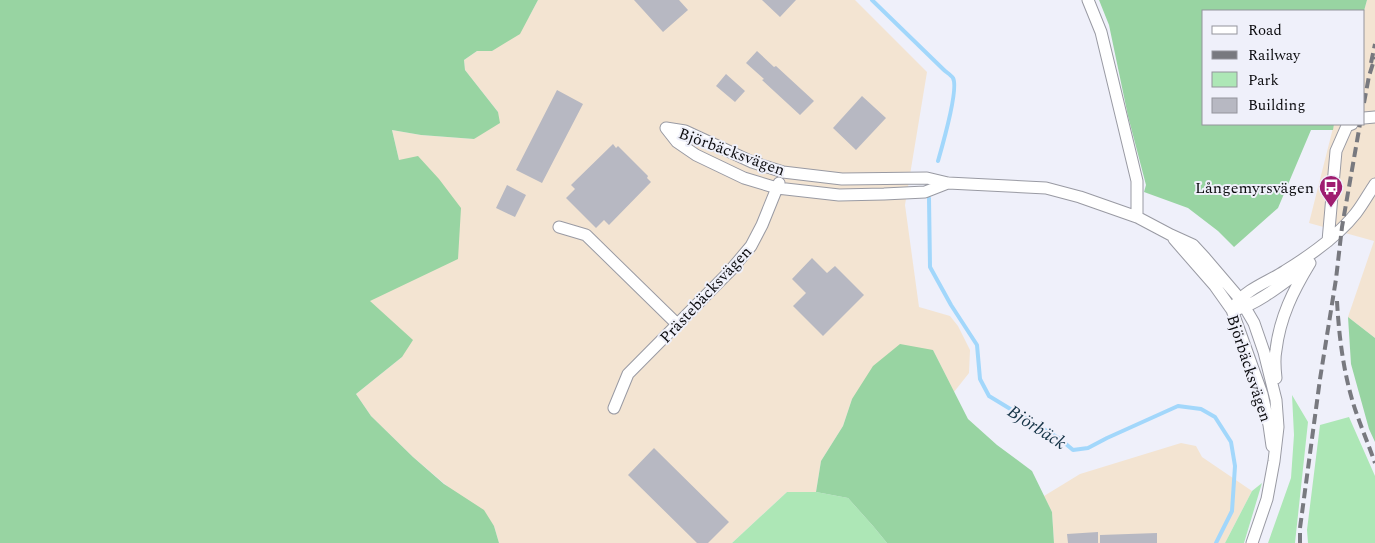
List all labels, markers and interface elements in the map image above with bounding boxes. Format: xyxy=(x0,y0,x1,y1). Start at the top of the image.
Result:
legend xyxy=(1202,10,1365,125)
text: Road xyxy=(1248,19,1282,42)
text: Railway xyxy=(1248,44,1301,67)
text: Park xyxy=(1248,69,1279,92)
text: Building xyxy=(1248,94,1305,117)
street label: Björbäcksvägen xyxy=(675,122,788,182)
bus stop icon: Långemyrsvägen xyxy=(1318,174,1344,208)
place label: Långemyrsvägen xyxy=(1195,176,1314,200)
street label: Prästebäcksvägen xyxy=(654,241,757,349)
street label: Björbäcksvägen xyxy=(1220,312,1278,425)
water label: Björbäck xyxy=(1002,398,1072,457)

